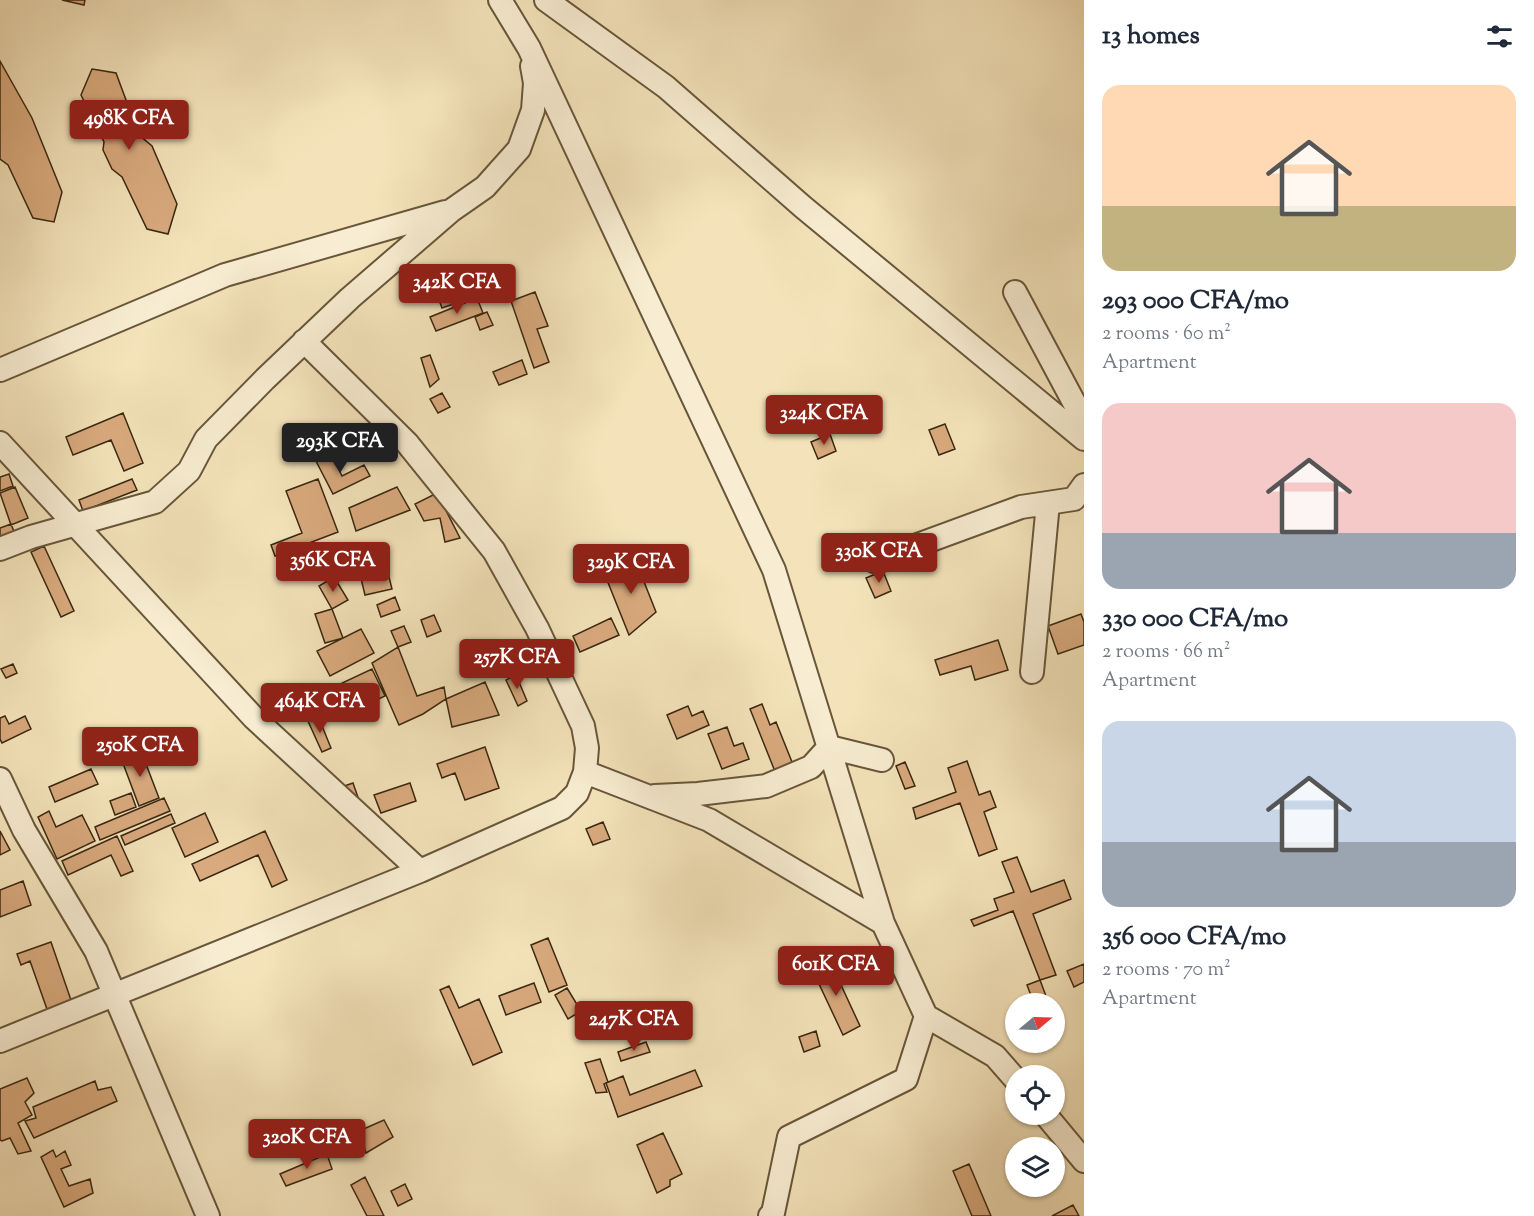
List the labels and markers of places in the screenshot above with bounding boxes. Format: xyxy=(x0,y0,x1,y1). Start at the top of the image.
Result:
pin: 498K CFA xyxy=(67,100,191,151)
pin: 342K CFA xyxy=(395,264,519,315)
pin: 324K CFA xyxy=(762,395,886,446)
pin: 293K CFA xyxy=(278,423,402,474)
pin: 330K CFA xyxy=(817,533,941,584)
pin: 356K CFA xyxy=(271,542,395,593)
pin: 329K CFA xyxy=(569,544,693,595)
pin: 257K CFA xyxy=(455,639,579,690)
pin: 464K CFA xyxy=(258,683,382,734)
pin: 250K CFA xyxy=(78,727,202,778)
pin: 601K CFA xyxy=(774,946,898,997)
pin: 247K CFA xyxy=(572,1001,696,1052)
pin: 320K CFA xyxy=(245,1119,369,1170)

